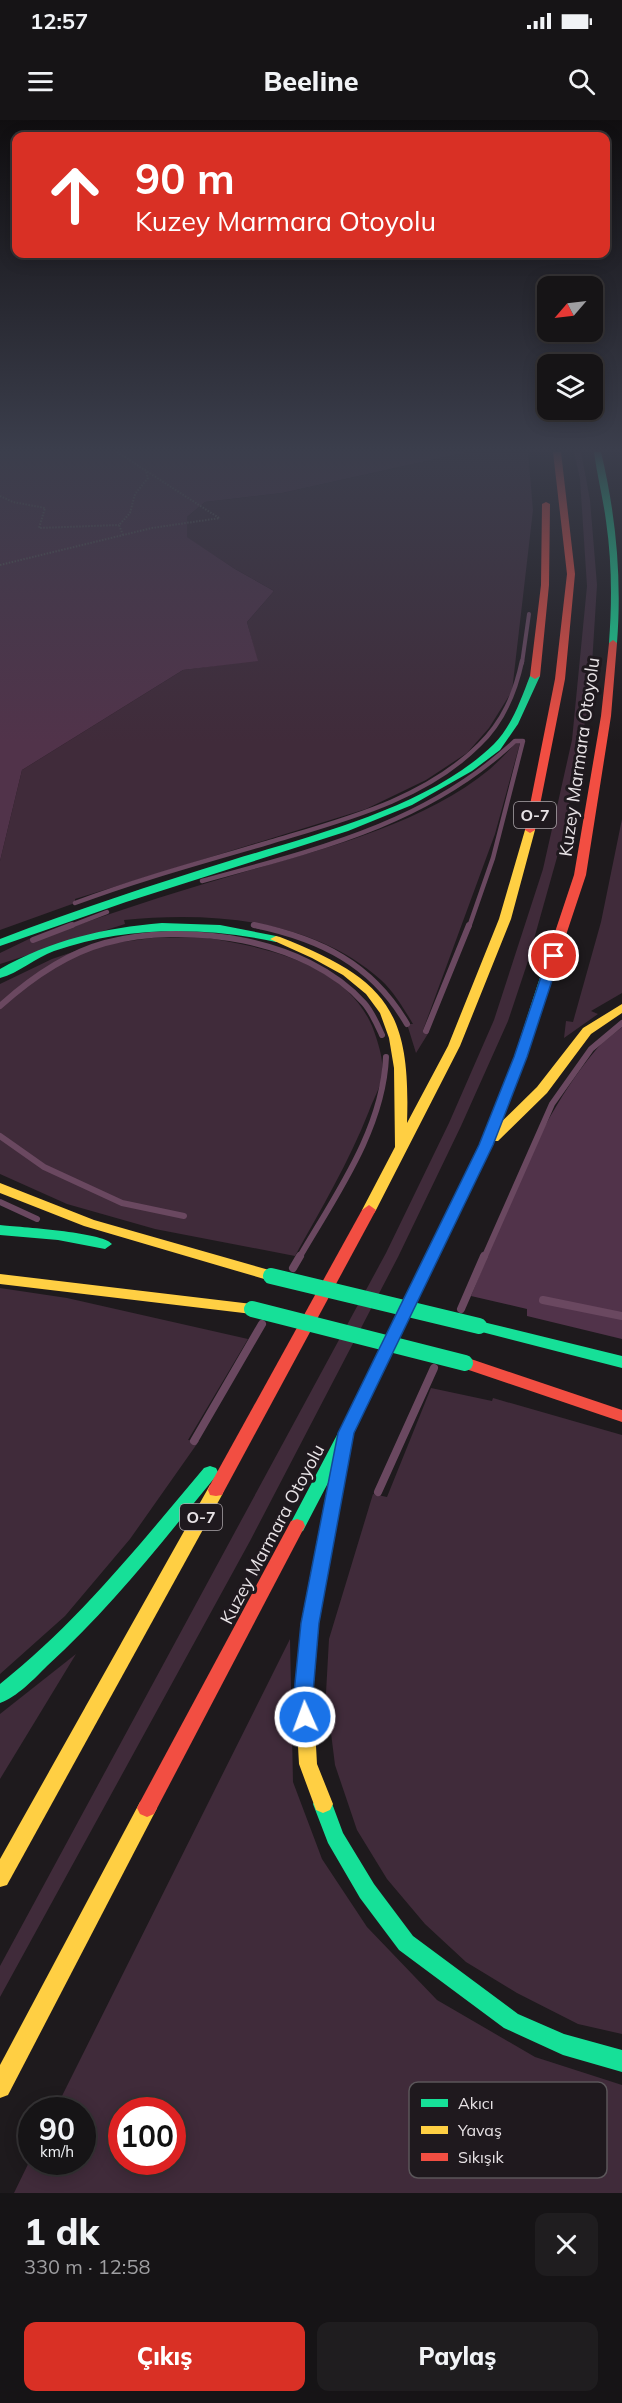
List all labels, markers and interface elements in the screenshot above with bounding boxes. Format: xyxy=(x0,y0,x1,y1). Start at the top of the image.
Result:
text: 12:57 xyxy=(30,7,88,35)
text: Beeline xyxy=(263,64,359,98)
icon: menu xyxy=(24,65,57,98)
icon: search xyxy=(565,65,598,98)
text: 90 m xyxy=(135,152,235,205)
icon: ahead xyxy=(36,156,114,234)
text: Kuzey Marmara Otoyolu xyxy=(135,204,436,238)
north arrow xyxy=(537,276,603,342)
map controls xyxy=(537,276,603,420)
button: layers xyxy=(537,354,603,420)
street label: Kuzey Marmara Otoyolu xyxy=(554,656,604,858)
road number: O-7 xyxy=(514,802,556,828)
pin xyxy=(528,930,579,981)
icon: arrive xyxy=(537,939,570,972)
street label: Kuzey Marmara Otoyolu xyxy=(215,1440,329,1628)
road number: O-7 xyxy=(180,1504,222,1530)
position arrow xyxy=(273,1685,337,1749)
legend xyxy=(409,2082,607,2178)
text: Akıcı xyxy=(458,2093,494,2113)
speed limit sign: 100 xyxy=(108,2097,186,2175)
text: 90 xyxy=(39,2110,75,2148)
text: Yavaş xyxy=(457,2120,502,2140)
text: km/h xyxy=(40,2142,74,2161)
text: Sıkışık xyxy=(458,2147,505,2167)
text: 1 dk xyxy=(24,2209,99,2254)
button: close xyxy=(535,2213,598,2276)
text: 330 m · 12:58 xyxy=(24,2254,150,2279)
button: Çıkış xyxy=(24,2322,305,2391)
button: Paylaş xyxy=(317,2322,598,2391)

